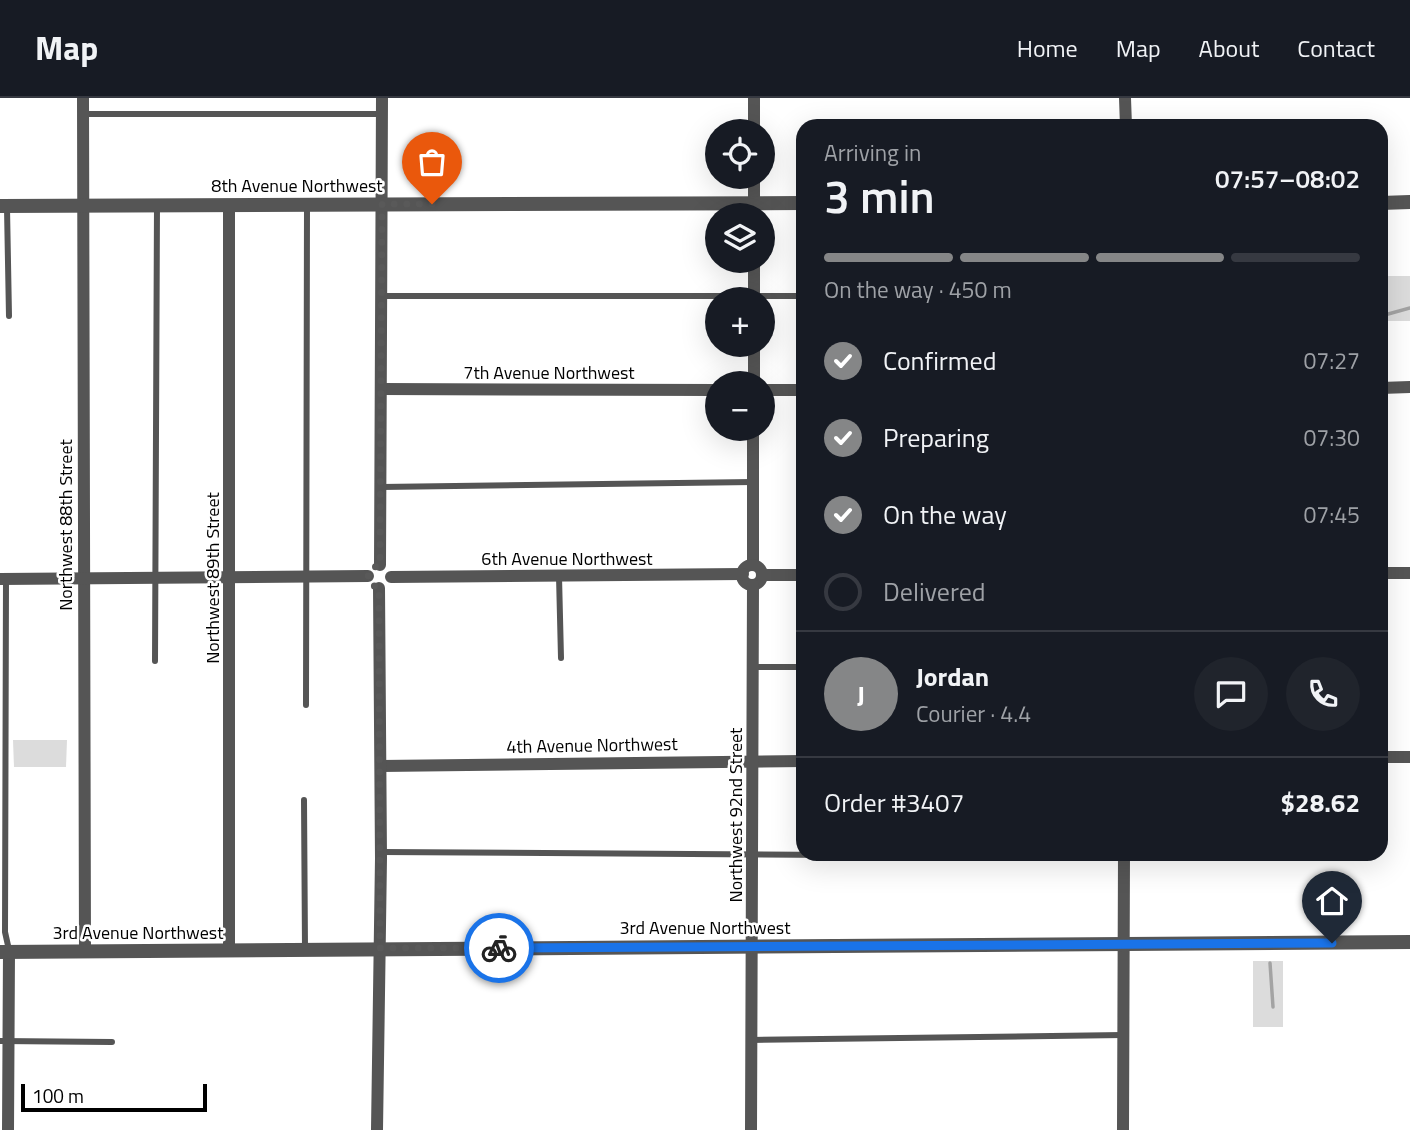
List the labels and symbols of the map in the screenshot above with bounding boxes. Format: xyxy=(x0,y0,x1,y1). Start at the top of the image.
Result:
pin xyxy=(402,132,462,204)
street label: 8th Avenue Northwest xyxy=(211,172,383,199)
street label: 7th Avenue Northwest xyxy=(463,359,635,386)
street label: Northwest 88th Street xyxy=(52,439,79,611)
street label: Northwest 89th Street xyxy=(199,492,226,664)
street label: 6th Avenue Northwest xyxy=(481,545,653,572)
street label: Northwest 92nd Street xyxy=(722,727,749,902)
street label: 4th Avenue Northwest xyxy=(506,730,679,760)
pin xyxy=(1302,871,1362,943)
courier xyxy=(464,913,534,983)
street label: 3rd Avenue Northwest xyxy=(620,914,791,941)
street label: 3rd Avenue Northwest xyxy=(53,919,224,946)
scale bar xyxy=(21,1081,206,1113)

